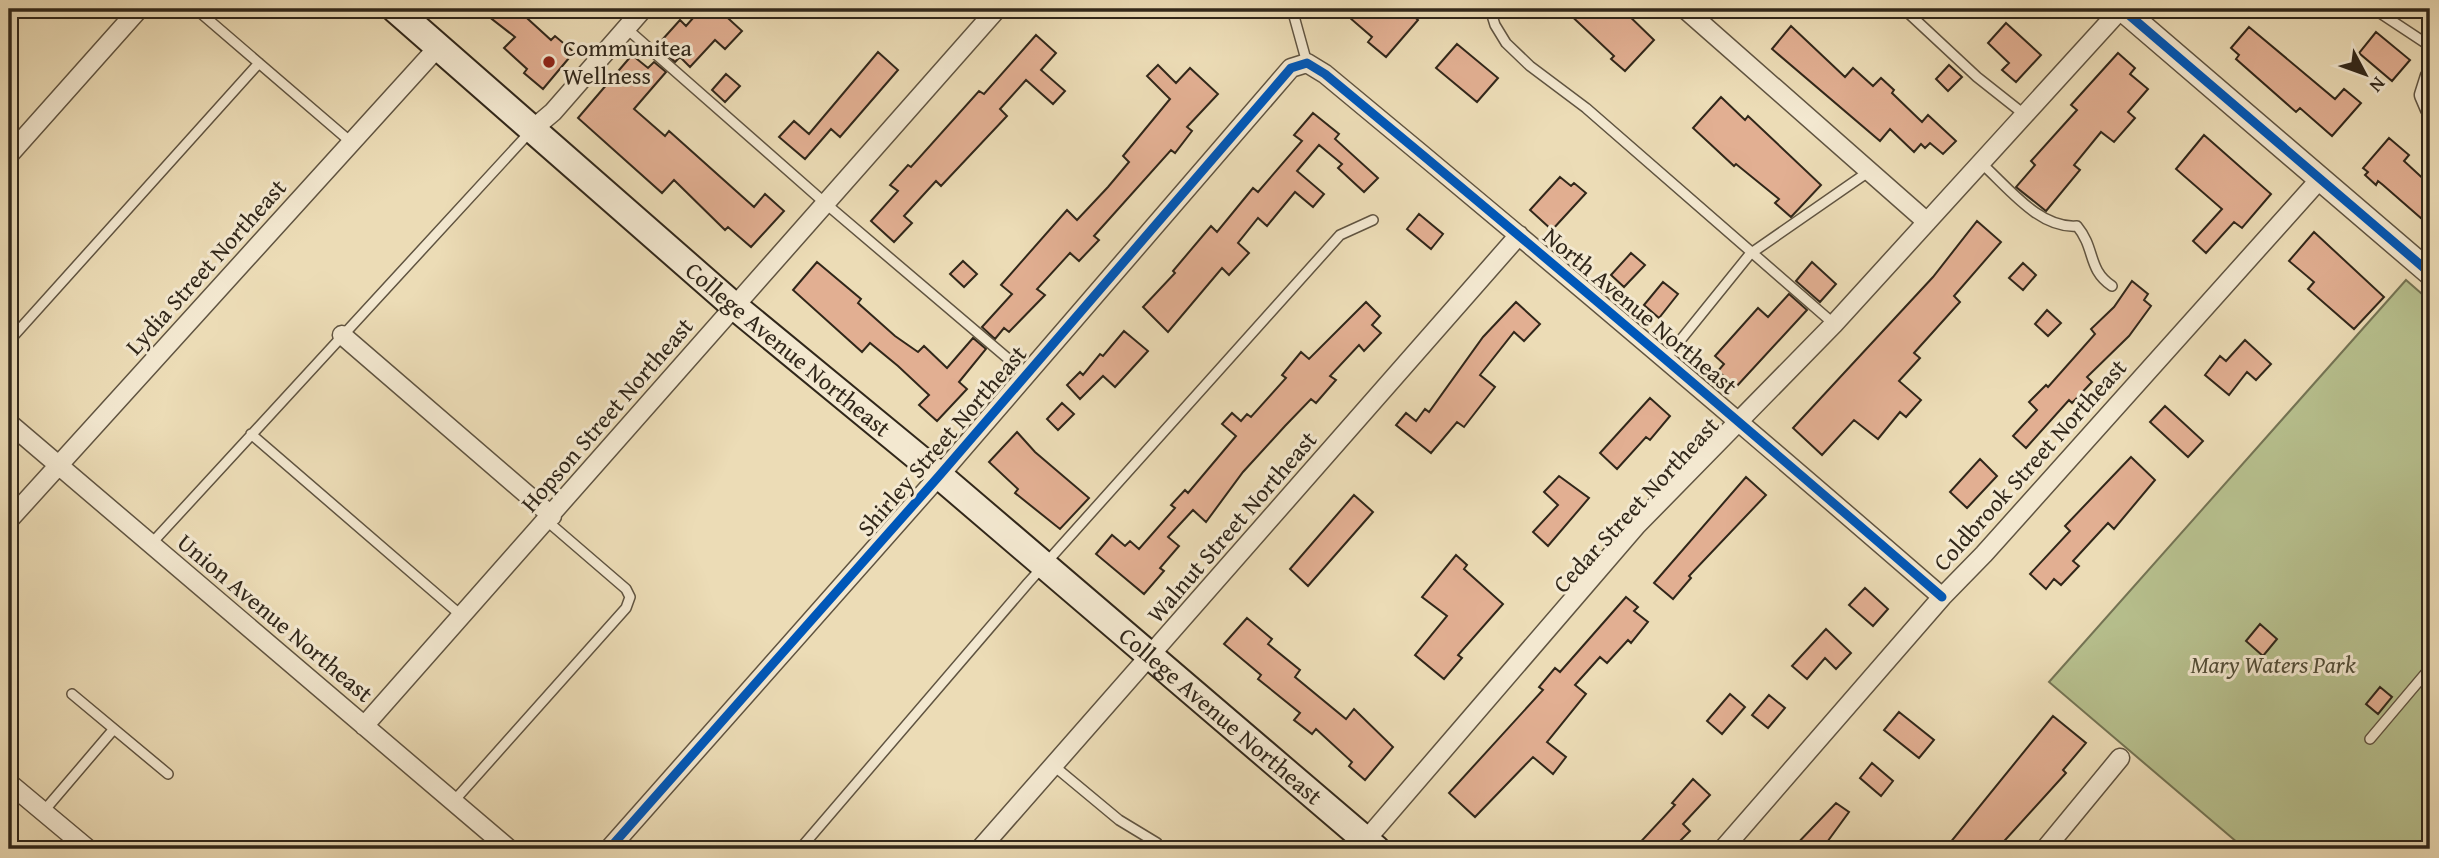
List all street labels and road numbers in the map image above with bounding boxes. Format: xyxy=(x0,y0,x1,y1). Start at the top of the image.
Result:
street label: Lydia Street Northeast xyxy=(117,171,295,362)
street label: North Avenue Northeast xyxy=(1535,219,1746,403)
street label: College Avenue Northeast xyxy=(678,253,899,445)
street label: Hopson Street Northeast xyxy=(512,309,702,520)
street label: Shirley Street Northeast xyxy=(849,337,1035,544)
street label: Coldbrook Street Northeast xyxy=(1925,350,2135,579)
street label: Cedar Street Northeast xyxy=(1544,408,1727,601)
street label: Walnut Street Northeast xyxy=(1138,423,1325,630)
street label: Union Avenue Northeast xyxy=(170,525,381,711)
street label: College Avenue Northeast xyxy=(1111,618,1331,813)

